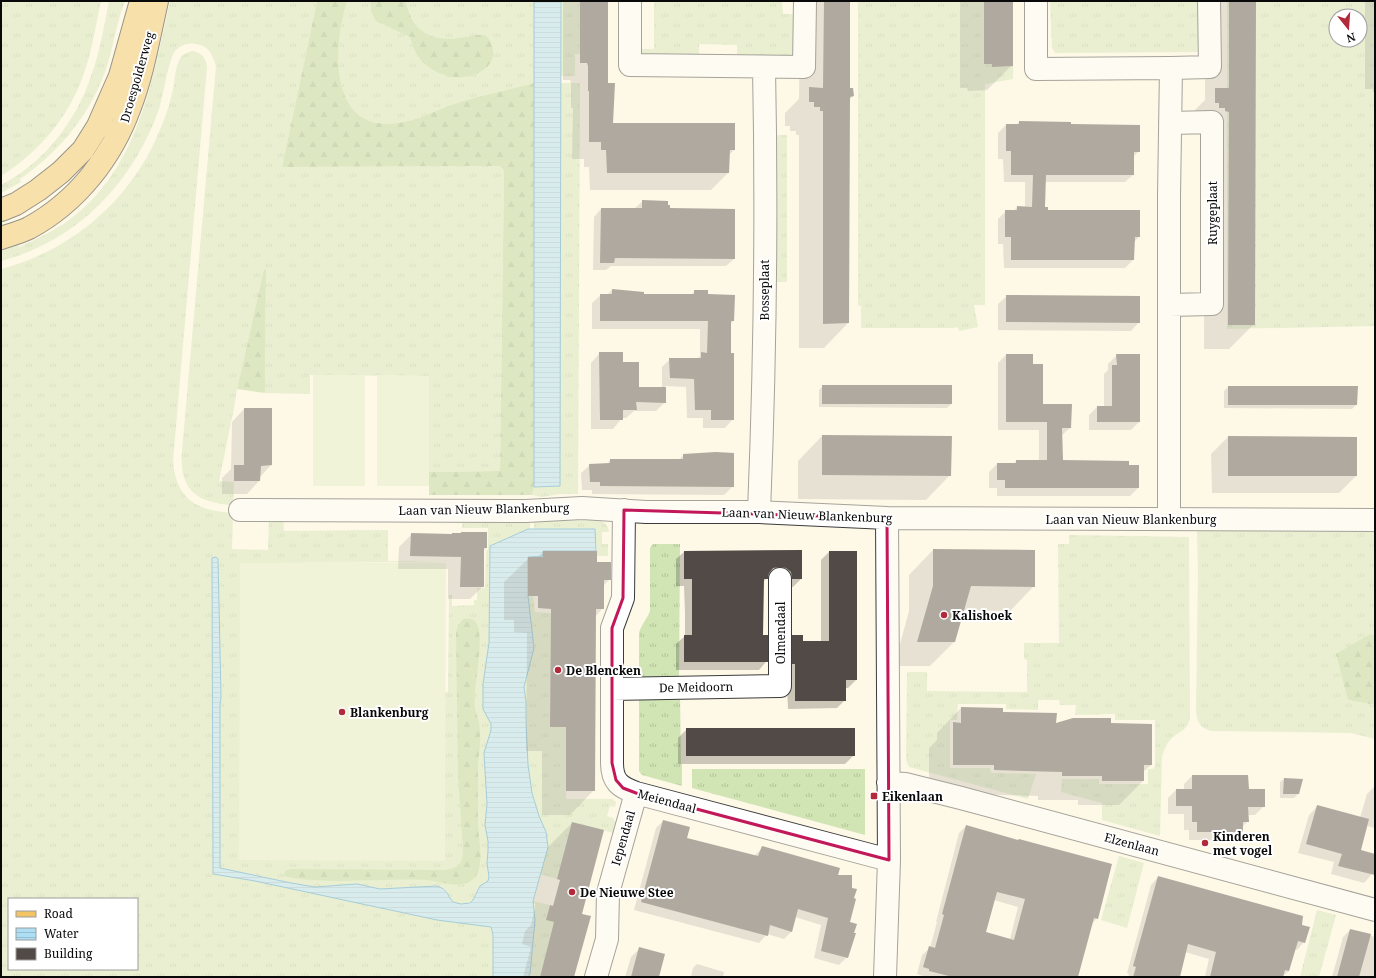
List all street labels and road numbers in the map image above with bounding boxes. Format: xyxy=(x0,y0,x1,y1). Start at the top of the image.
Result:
street label: Droespolderweg xyxy=(116,29,158,124)
street label: Ruygeplaat xyxy=(1204,181,1221,245)
street label: Bosseplaat xyxy=(756,260,773,320)
street label: Laan van Nieuw Blankenburg xyxy=(398,499,570,519)
street label: Laan van Nieuw Blankenburg xyxy=(721,504,893,526)
street label: Laan van Nieuw Blankenburg xyxy=(1045,511,1217,528)
street label: Olmendaal xyxy=(772,601,789,664)
street label: De Meidoorn xyxy=(659,678,734,696)
street label: Meiendaal xyxy=(636,785,699,817)
street label: Iependaal xyxy=(607,808,639,868)
street label: Elzenlaan xyxy=(1103,828,1162,860)

